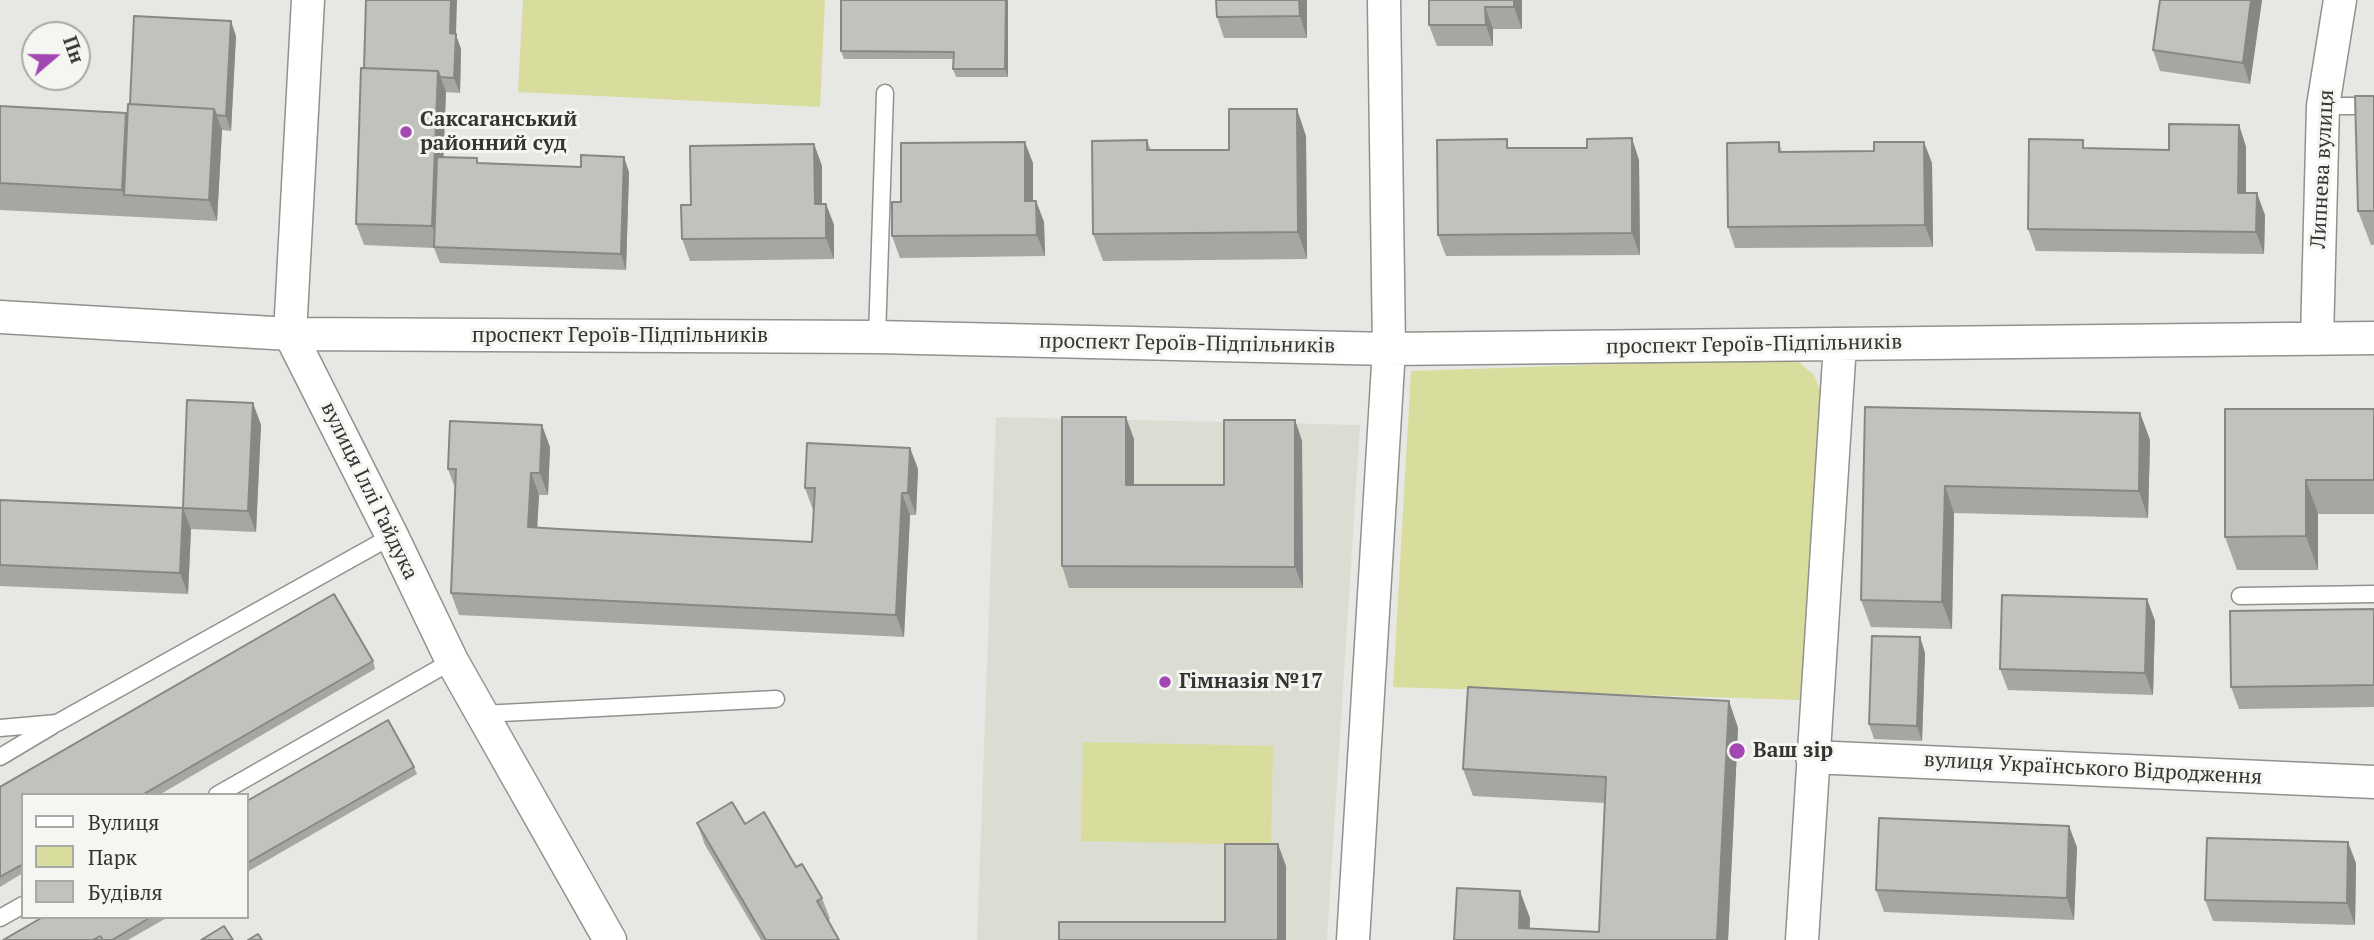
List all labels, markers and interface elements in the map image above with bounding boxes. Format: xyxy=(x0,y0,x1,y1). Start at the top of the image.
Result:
north arrow xyxy=(21,21,91,91)
text: Пн xyxy=(58,32,91,66)
street label: Липнева вулиця xyxy=(2306,89,2340,249)
place label: Саксаганський районний суд xyxy=(420,107,577,157)
marker: Саксаганський районний суд xyxy=(398,124,414,140)
street label: проспект Героїв-Підпільників xyxy=(472,323,768,349)
street label: проспект Героїв-Підпільників xyxy=(1039,329,1335,359)
street label: проспект Героїв-Підпільників xyxy=(1606,330,1902,360)
street label: вулиця Іллі Гайдука xyxy=(315,398,423,584)
place label: Гімназія №17 xyxy=(1179,669,1323,695)
marker: Гімназія №17 xyxy=(1157,674,1173,690)
place label: Ваш зір xyxy=(1753,738,1833,764)
marker: Ваш зір xyxy=(1727,741,1747,761)
street label: вулиця Українського Відродження xyxy=(1923,748,2263,790)
legend xyxy=(21,793,248,919)
text: Вулиця xyxy=(88,808,159,836)
text: Парк xyxy=(88,843,137,871)
text: Будівля xyxy=(88,878,163,906)

